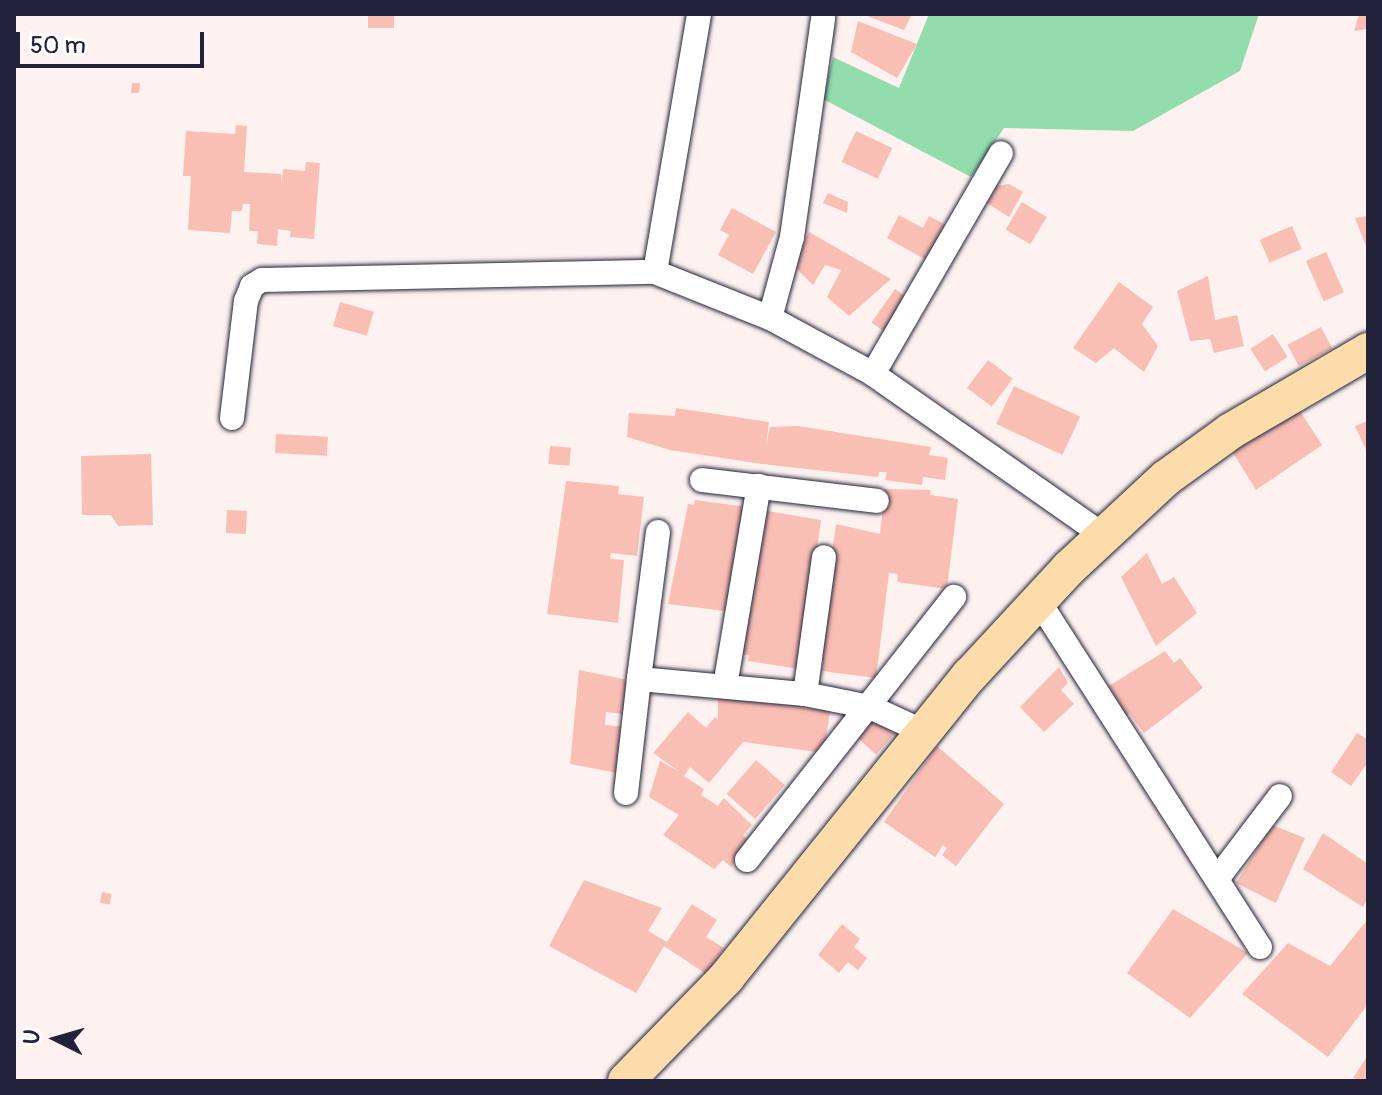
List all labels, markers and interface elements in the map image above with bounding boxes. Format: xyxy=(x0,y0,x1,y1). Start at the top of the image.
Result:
scale bar xyxy=(20,16,208,66)
text: 50 m xyxy=(30,31,86,60)
north arrow xyxy=(16,999,96,1079)
text: U xyxy=(18,1028,47,1045)

